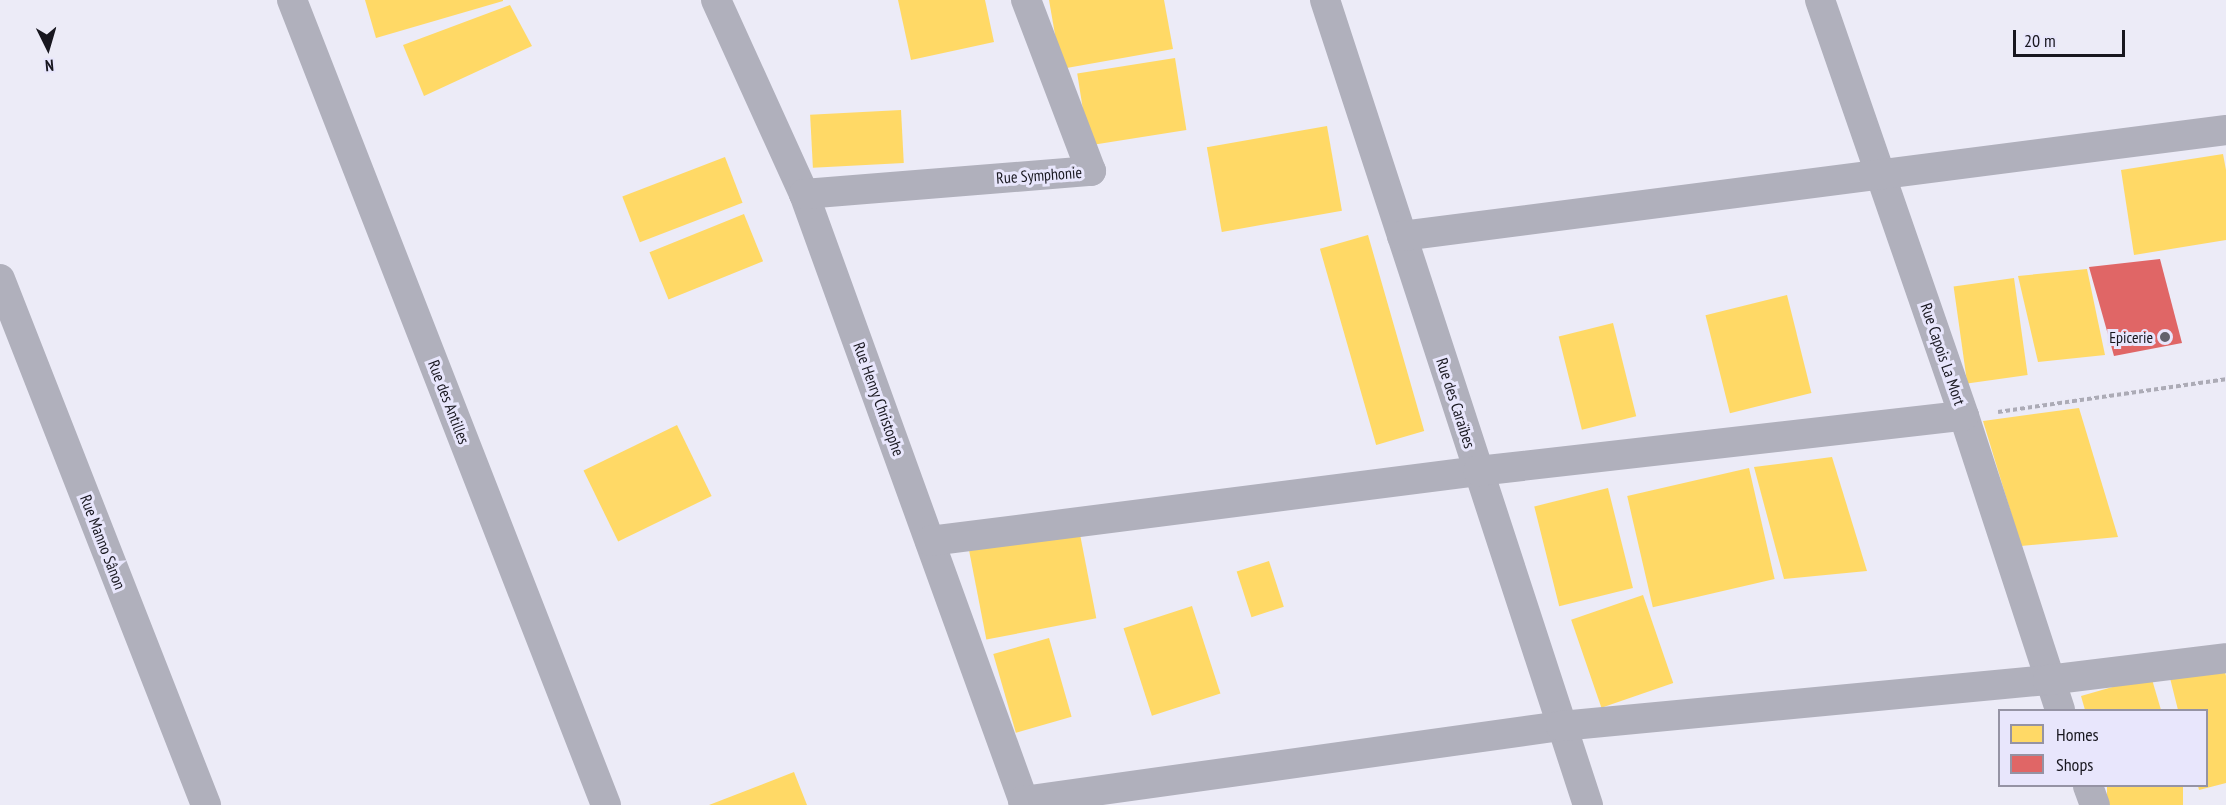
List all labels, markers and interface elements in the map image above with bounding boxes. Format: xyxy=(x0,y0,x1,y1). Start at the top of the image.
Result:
north arrow xyxy=(18,18,78,78)
scale bar xyxy=(2016,18,2128,56)
text: 20 m xyxy=(2024,29,2056,52)
text: N xyxy=(44,56,55,76)
street label: Rue Symphonie xyxy=(995,162,1083,188)
street label: Rue Capois La Mort xyxy=(1917,300,1969,408)
place label: Epicerie xyxy=(2109,327,2153,347)
marker: Epicerie xyxy=(2158,330,2172,344)
street label: Rue Henry Christophe xyxy=(849,339,909,459)
street label: Rue des Caraïbes xyxy=(1432,355,1480,451)
street label: Rue des Antilles xyxy=(424,357,474,447)
street label: Rue Manno Sânon xyxy=(76,492,130,592)
legend xyxy=(1998,709,2208,787)
text: Homes xyxy=(2056,723,2099,746)
text: Shops xyxy=(2056,753,2093,776)

